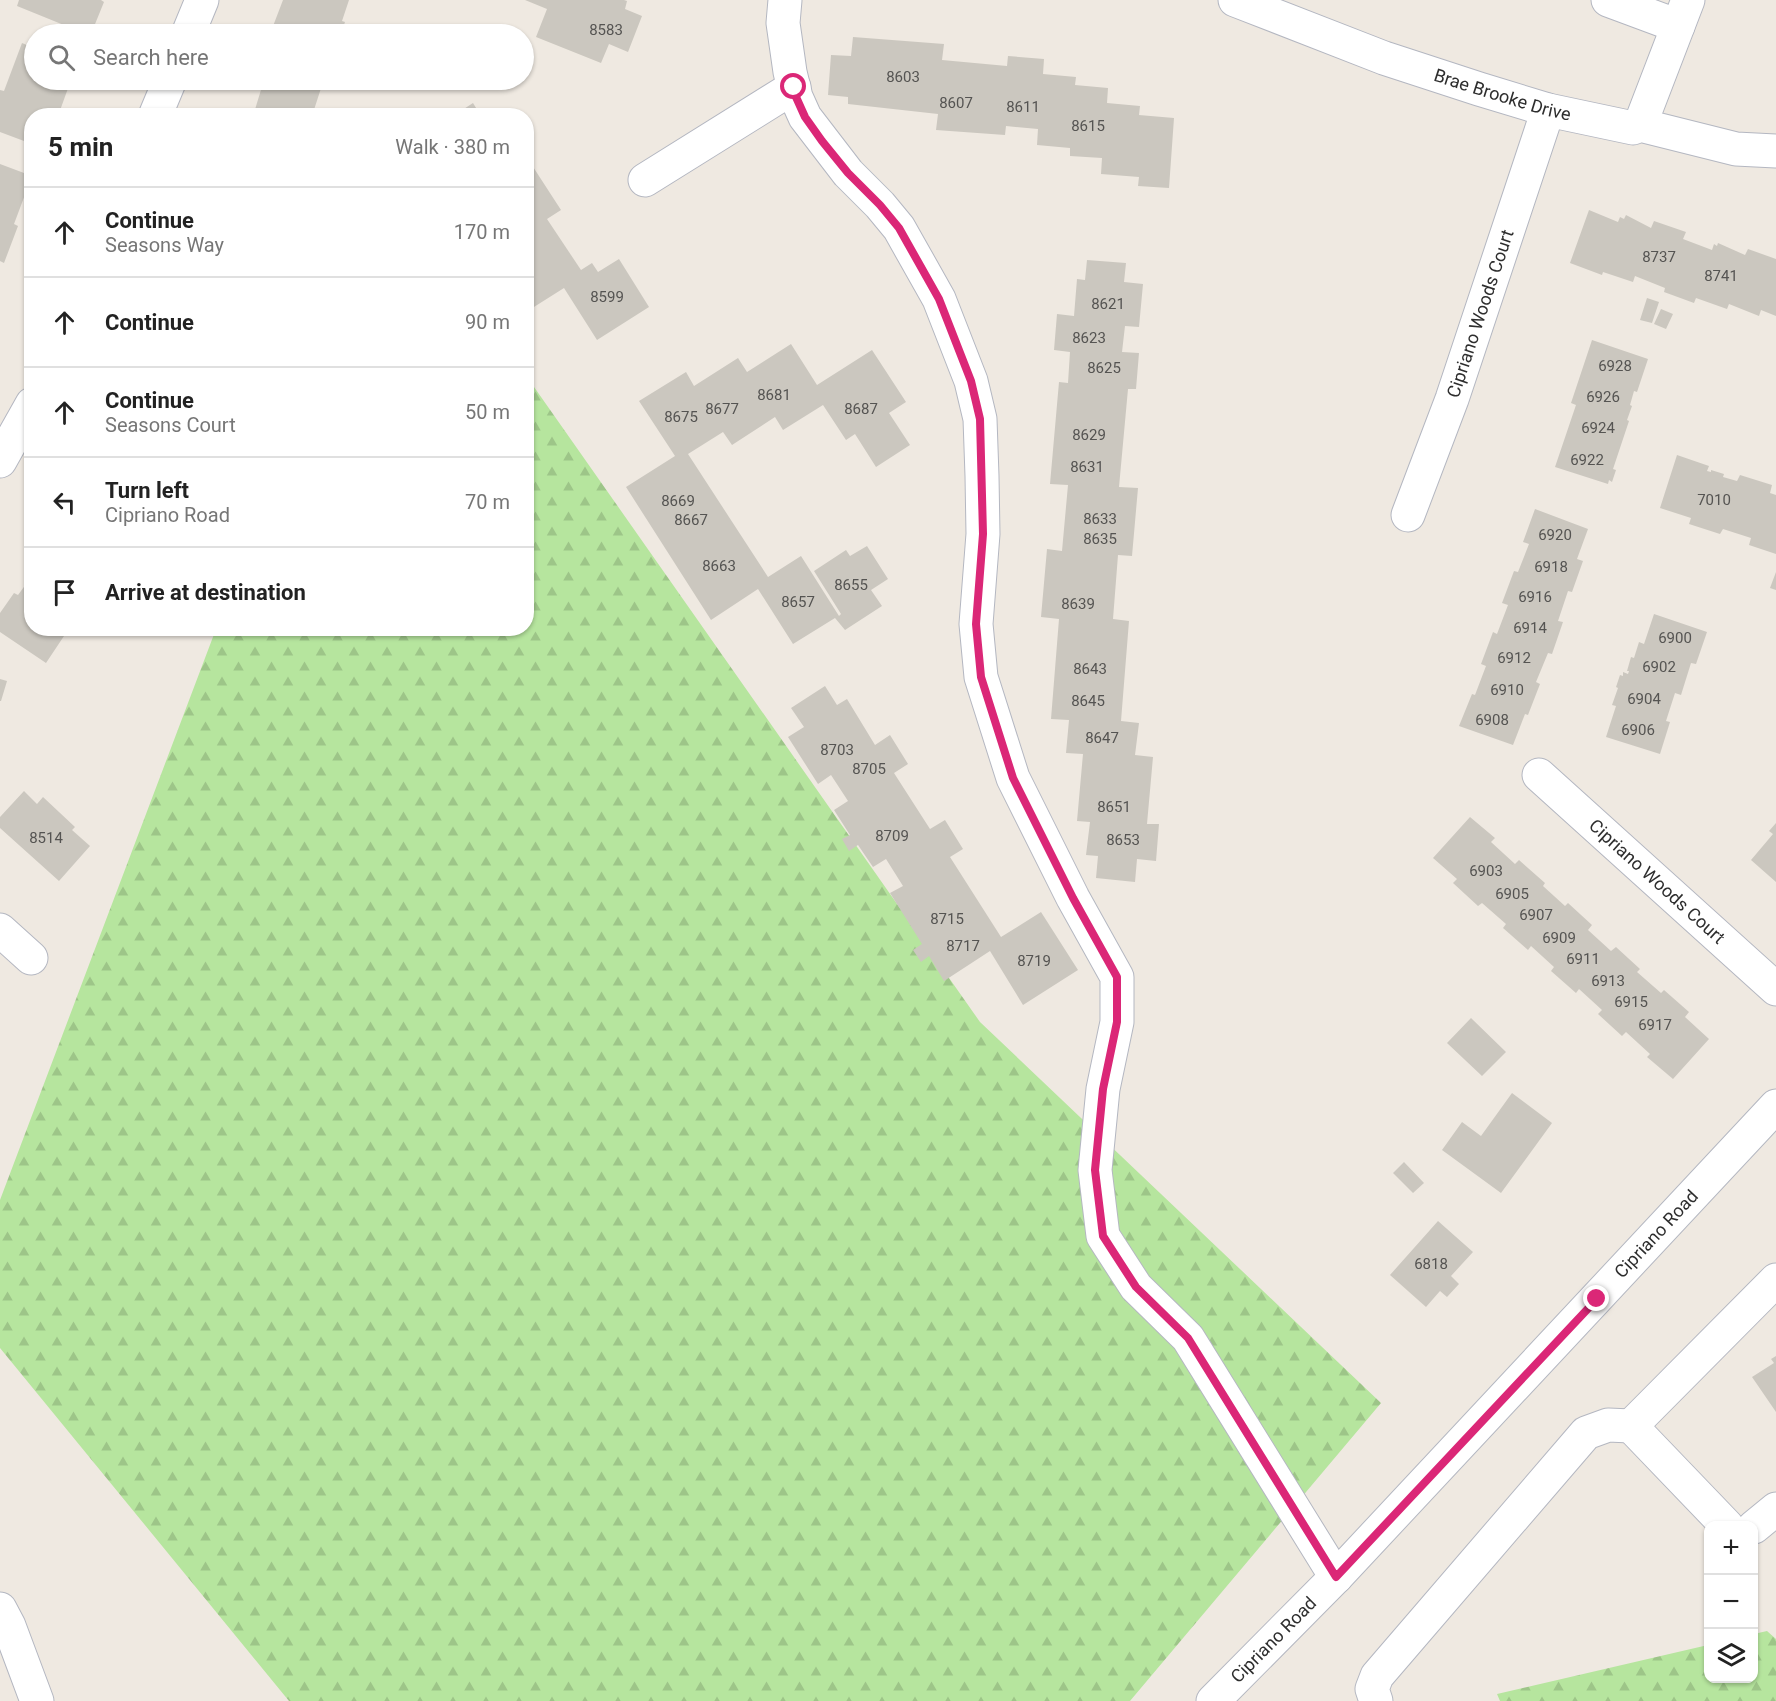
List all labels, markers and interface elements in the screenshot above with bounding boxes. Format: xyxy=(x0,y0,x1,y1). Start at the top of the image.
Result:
house number: 8583 xyxy=(589,21,623,39)
search box xyxy=(24,24,534,90)
icon: search xyxy=(45,41,78,74)
text: Search here xyxy=(93,45,209,70)
street label: Brae Brooke Drive xyxy=(1431,64,1573,125)
house number: 8603 xyxy=(886,68,920,86)
route start xyxy=(780,73,806,99)
house number: 8607 xyxy=(939,94,973,112)
house number: 8611 xyxy=(1006,98,1040,116)
house number: 8615 xyxy=(1071,117,1105,135)
text: 5 min xyxy=(48,132,113,162)
text: Walk · 380 m xyxy=(395,135,510,159)
text: Continue xyxy=(105,208,194,233)
icon: ahead xyxy=(48,216,81,249)
text: 170 m xyxy=(454,220,510,244)
street label: Cipriano Woods Court xyxy=(1442,227,1518,400)
text: Seasons Way xyxy=(105,233,224,257)
house number: 8737 xyxy=(1642,248,1676,266)
house number: 8741 xyxy=(1704,267,1738,285)
house number: 8599 xyxy=(590,288,624,306)
house number: 8621 xyxy=(1091,295,1125,313)
icon: ahead xyxy=(48,306,81,339)
text: Continue xyxy=(105,310,194,335)
text: 90 m xyxy=(465,310,510,334)
house number: 8623 xyxy=(1072,329,1106,347)
house number: 6928 xyxy=(1598,357,1632,375)
house number: 8625 xyxy=(1087,359,1121,377)
house number: 8681 xyxy=(757,386,791,404)
text: Continue xyxy=(105,388,194,413)
house number: 6926 xyxy=(1586,388,1620,406)
icon: ahead xyxy=(48,396,81,429)
text: 50 m xyxy=(465,400,510,424)
house number: 8677 xyxy=(705,400,739,418)
house number: 8687 xyxy=(844,400,878,418)
house number: 8675 xyxy=(664,408,698,426)
text: Seasons Court xyxy=(105,413,236,437)
house number: 6924 xyxy=(1581,419,1615,437)
house number: 8629 xyxy=(1072,426,1106,444)
house number: 6922 xyxy=(1570,451,1604,469)
house number: 8631 xyxy=(1070,458,1104,476)
text: Turn left xyxy=(105,478,189,503)
icon: left xyxy=(48,486,81,519)
text: 70 m xyxy=(465,490,510,514)
house number: 7010 xyxy=(1697,491,1731,509)
house number: 8669 xyxy=(661,492,695,510)
text: Cipriano Road xyxy=(105,503,230,527)
house number: 8633 xyxy=(1083,510,1117,528)
house number: 8667 xyxy=(674,511,708,529)
house number: 6920 xyxy=(1538,526,1572,544)
house number: 8635 xyxy=(1083,530,1117,548)
house number: 8663 xyxy=(702,557,736,575)
house number: 6918 xyxy=(1534,558,1568,576)
icon: arrive xyxy=(48,576,81,609)
house number: 8655 xyxy=(834,576,868,594)
text: Arrive at destination xyxy=(105,580,306,605)
house number: 6916 xyxy=(1518,588,1552,606)
house number: 8657 xyxy=(781,593,815,611)
house number: 8639 xyxy=(1061,595,1095,613)
house number: 6914 xyxy=(1513,619,1547,637)
house number: 6900 xyxy=(1658,629,1692,647)
house number: 6912 xyxy=(1497,649,1531,667)
house number: 6902 xyxy=(1642,658,1676,676)
house number: 8643 xyxy=(1073,660,1107,678)
house number: 6910 xyxy=(1490,681,1524,699)
house number: 6904 xyxy=(1627,690,1661,708)
house number: 8645 xyxy=(1071,692,1105,710)
house number: 6908 xyxy=(1475,711,1509,729)
house number: 6906 xyxy=(1621,721,1655,739)
house number: 8647 xyxy=(1085,729,1119,747)
house number: 8703 xyxy=(820,741,854,759)
house number: 8705 xyxy=(852,760,886,778)
house number: 8651 xyxy=(1097,798,1131,816)
street label: Cipriano Woods Court xyxy=(1585,815,1730,948)
house number: 8709 xyxy=(875,827,909,845)
house number: 8514 xyxy=(29,829,63,847)
house number: 8653 xyxy=(1106,831,1140,849)
house number: 6903 xyxy=(1469,862,1503,880)
house number: 6905 xyxy=(1495,885,1529,903)
house number: 6907 xyxy=(1519,906,1553,924)
house number: 8715 xyxy=(930,910,964,928)
house number: 6909 xyxy=(1542,929,1576,947)
house number: 8717 xyxy=(946,937,980,955)
house number: 6911 xyxy=(1566,950,1600,968)
house number: 8719 xyxy=(1017,952,1051,970)
house number: 6913 xyxy=(1591,972,1625,990)
house number: 6915 xyxy=(1614,993,1648,1011)
house number: 6917 xyxy=(1638,1016,1672,1034)
street label: Cipriano Road xyxy=(1610,1185,1702,1282)
house number: 6818 xyxy=(1414,1255,1448,1273)
route end xyxy=(1583,1285,1609,1311)
map controls xyxy=(1704,1521,1758,1683)
button: + xyxy=(1704,1521,1758,1575)
button: − xyxy=(1704,1575,1758,1629)
street label: Cipriano Road xyxy=(1226,1592,1320,1687)
button: layers xyxy=(1704,1629,1758,1683)

